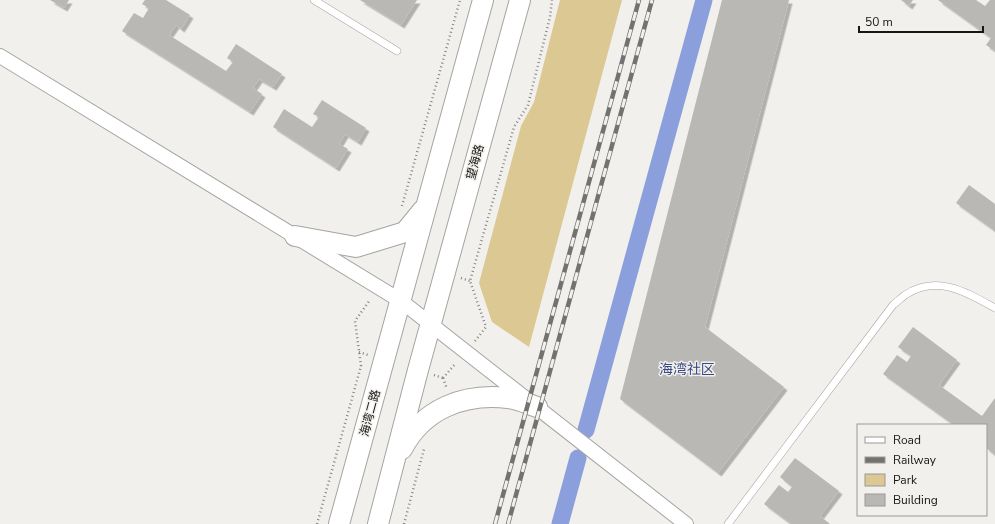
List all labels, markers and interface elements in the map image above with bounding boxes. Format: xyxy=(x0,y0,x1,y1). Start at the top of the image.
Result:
scale bar xyxy=(859,8,983,34)
text: 50 m xyxy=(865,14,893,30)
street label: 望海路 xyxy=(463,143,487,181)
district label: 海湾社区 xyxy=(659,360,715,379)
street label: 海湾二路 xyxy=(356,388,384,438)
legend xyxy=(857,424,987,516)
text: Road xyxy=(893,432,921,448)
text: Railway xyxy=(893,452,937,468)
text: Park xyxy=(893,472,918,488)
text: Building xyxy=(893,492,938,508)

